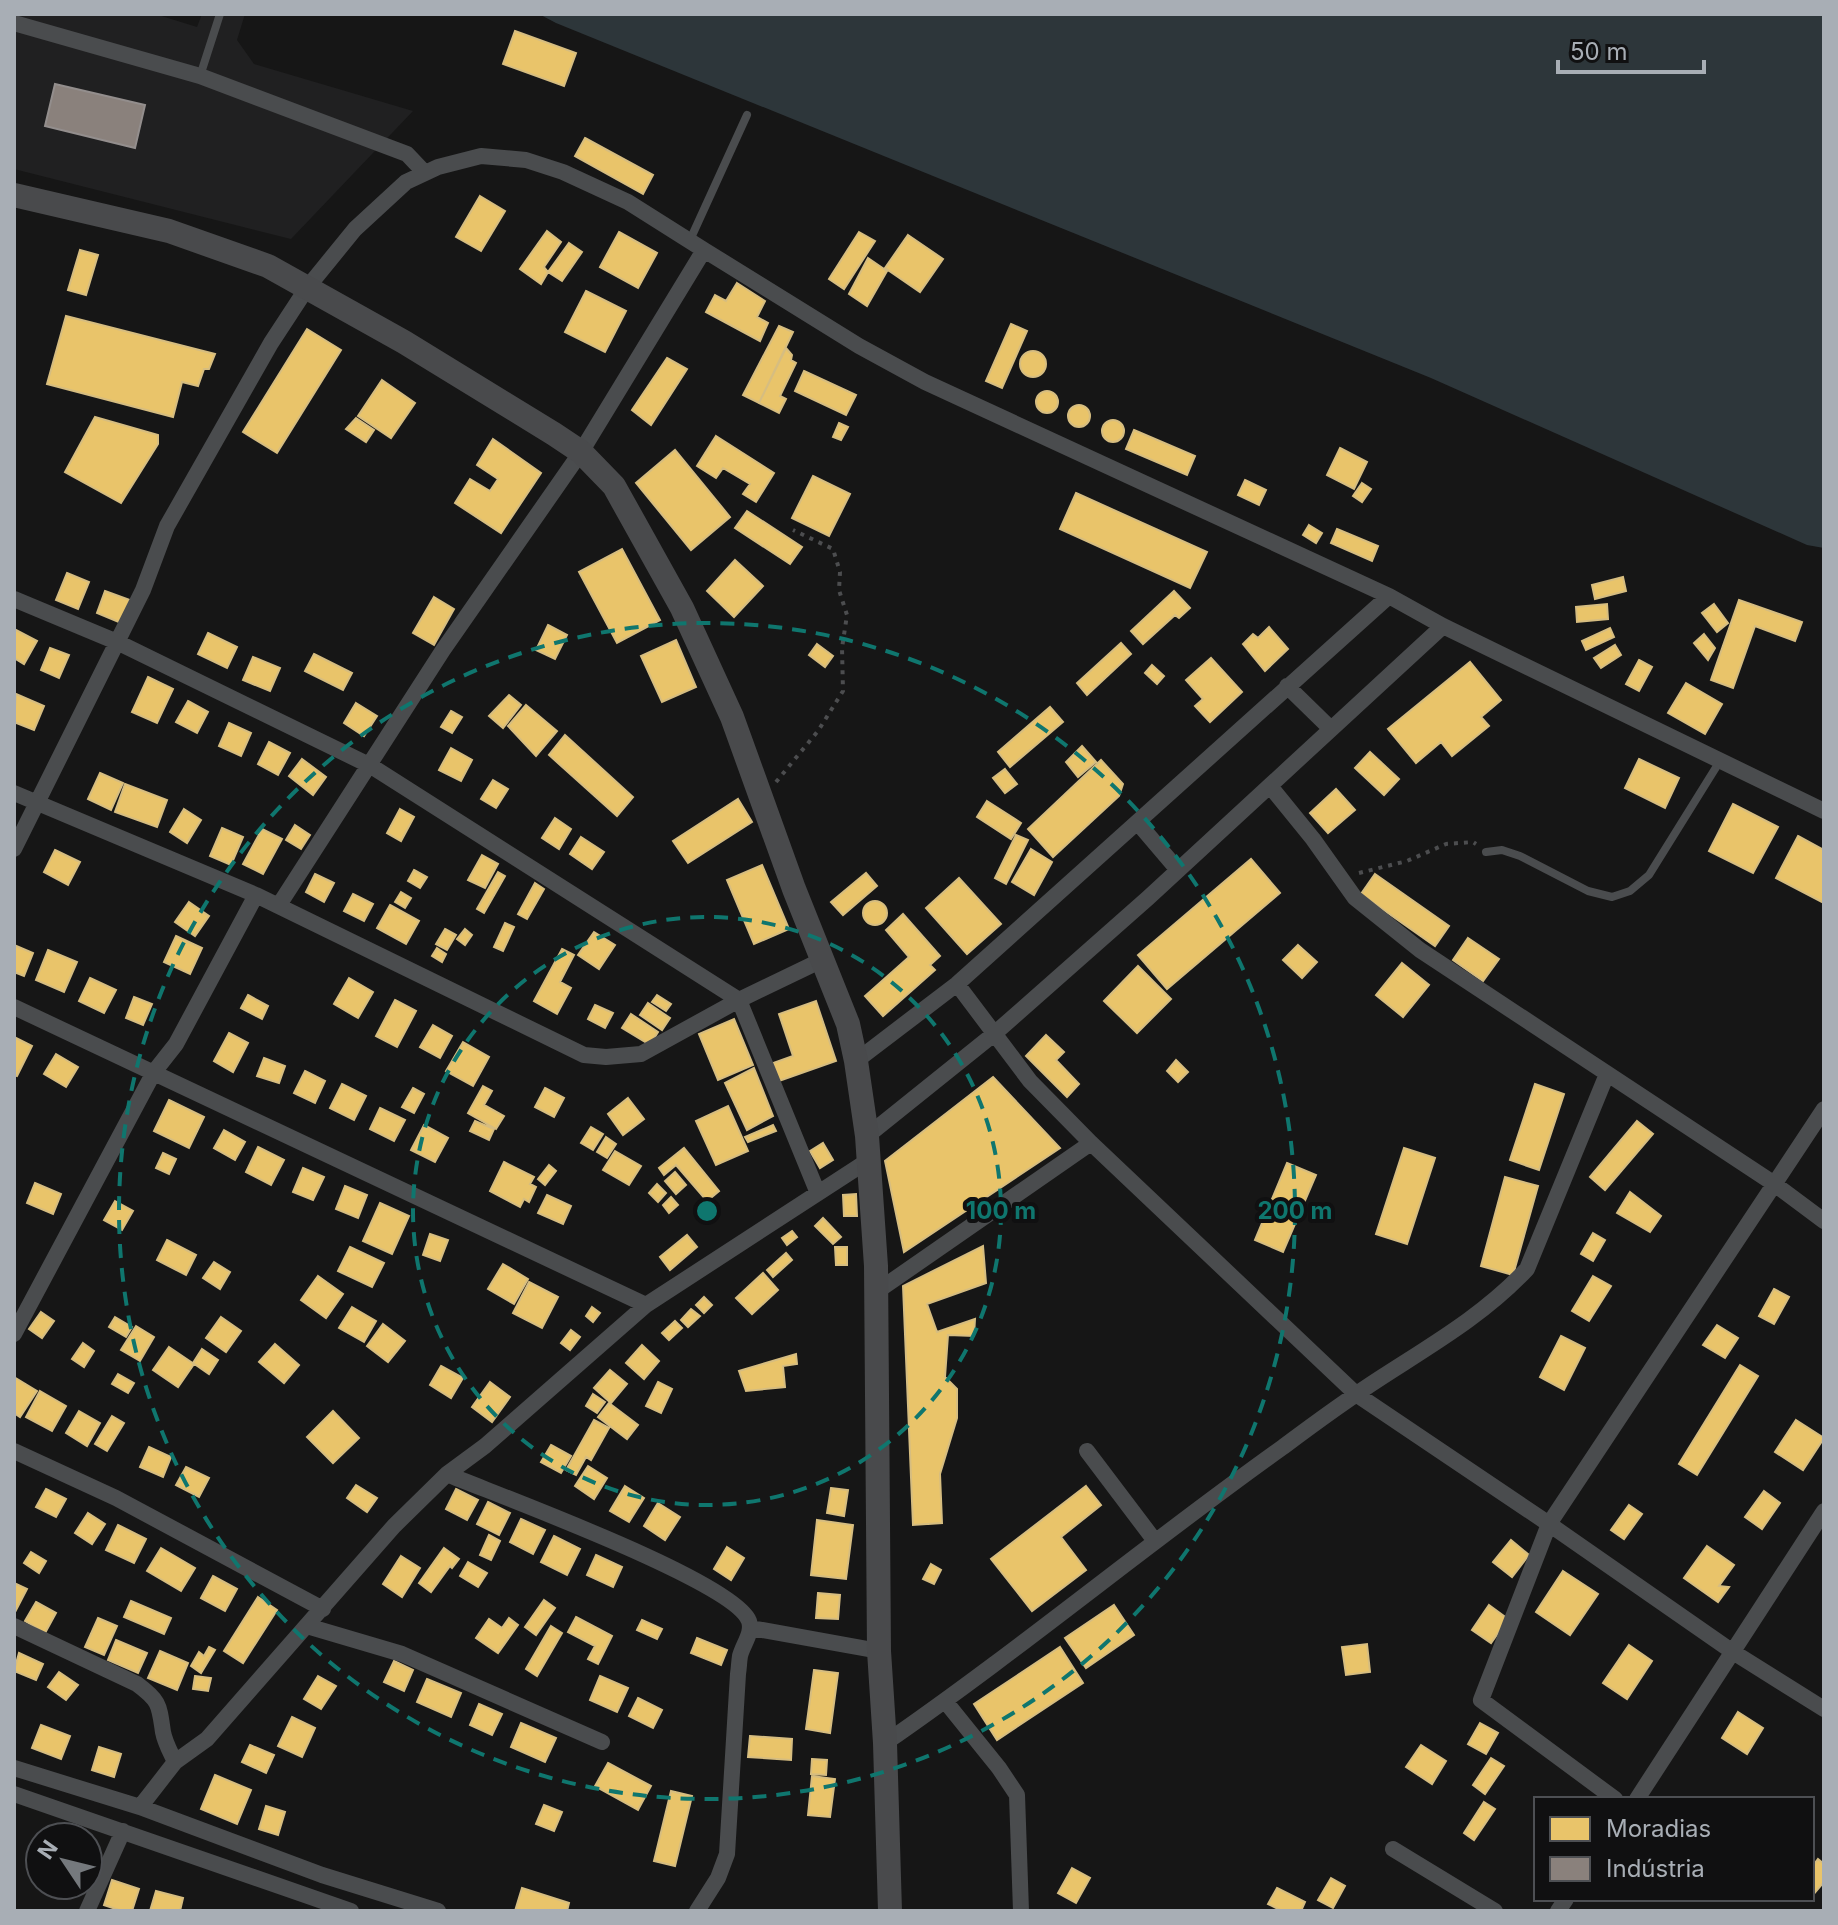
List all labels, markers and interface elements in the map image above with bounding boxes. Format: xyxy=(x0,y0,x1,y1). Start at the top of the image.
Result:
scale bar xyxy=(1558,24,1704,74)
text: 50 m xyxy=(1570,37,1628,66)
text: 100 m xyxy=(966,1196,1036,1225)
text: 200 m xyxy=(1257,1196,1333,1225)
centre of rings xyxy=(693,1197,721,1225)
legend xyxy=(1534,1797,1814,1901)
text: Moradias xyxy=(1606,1814,1711,1843)
north arrow xyxy=(24,1821,104,1901)
text: N xyxy=(32,1835,63,1864)
text: Indústria xyxy=(1606,1854,1705,1883)

